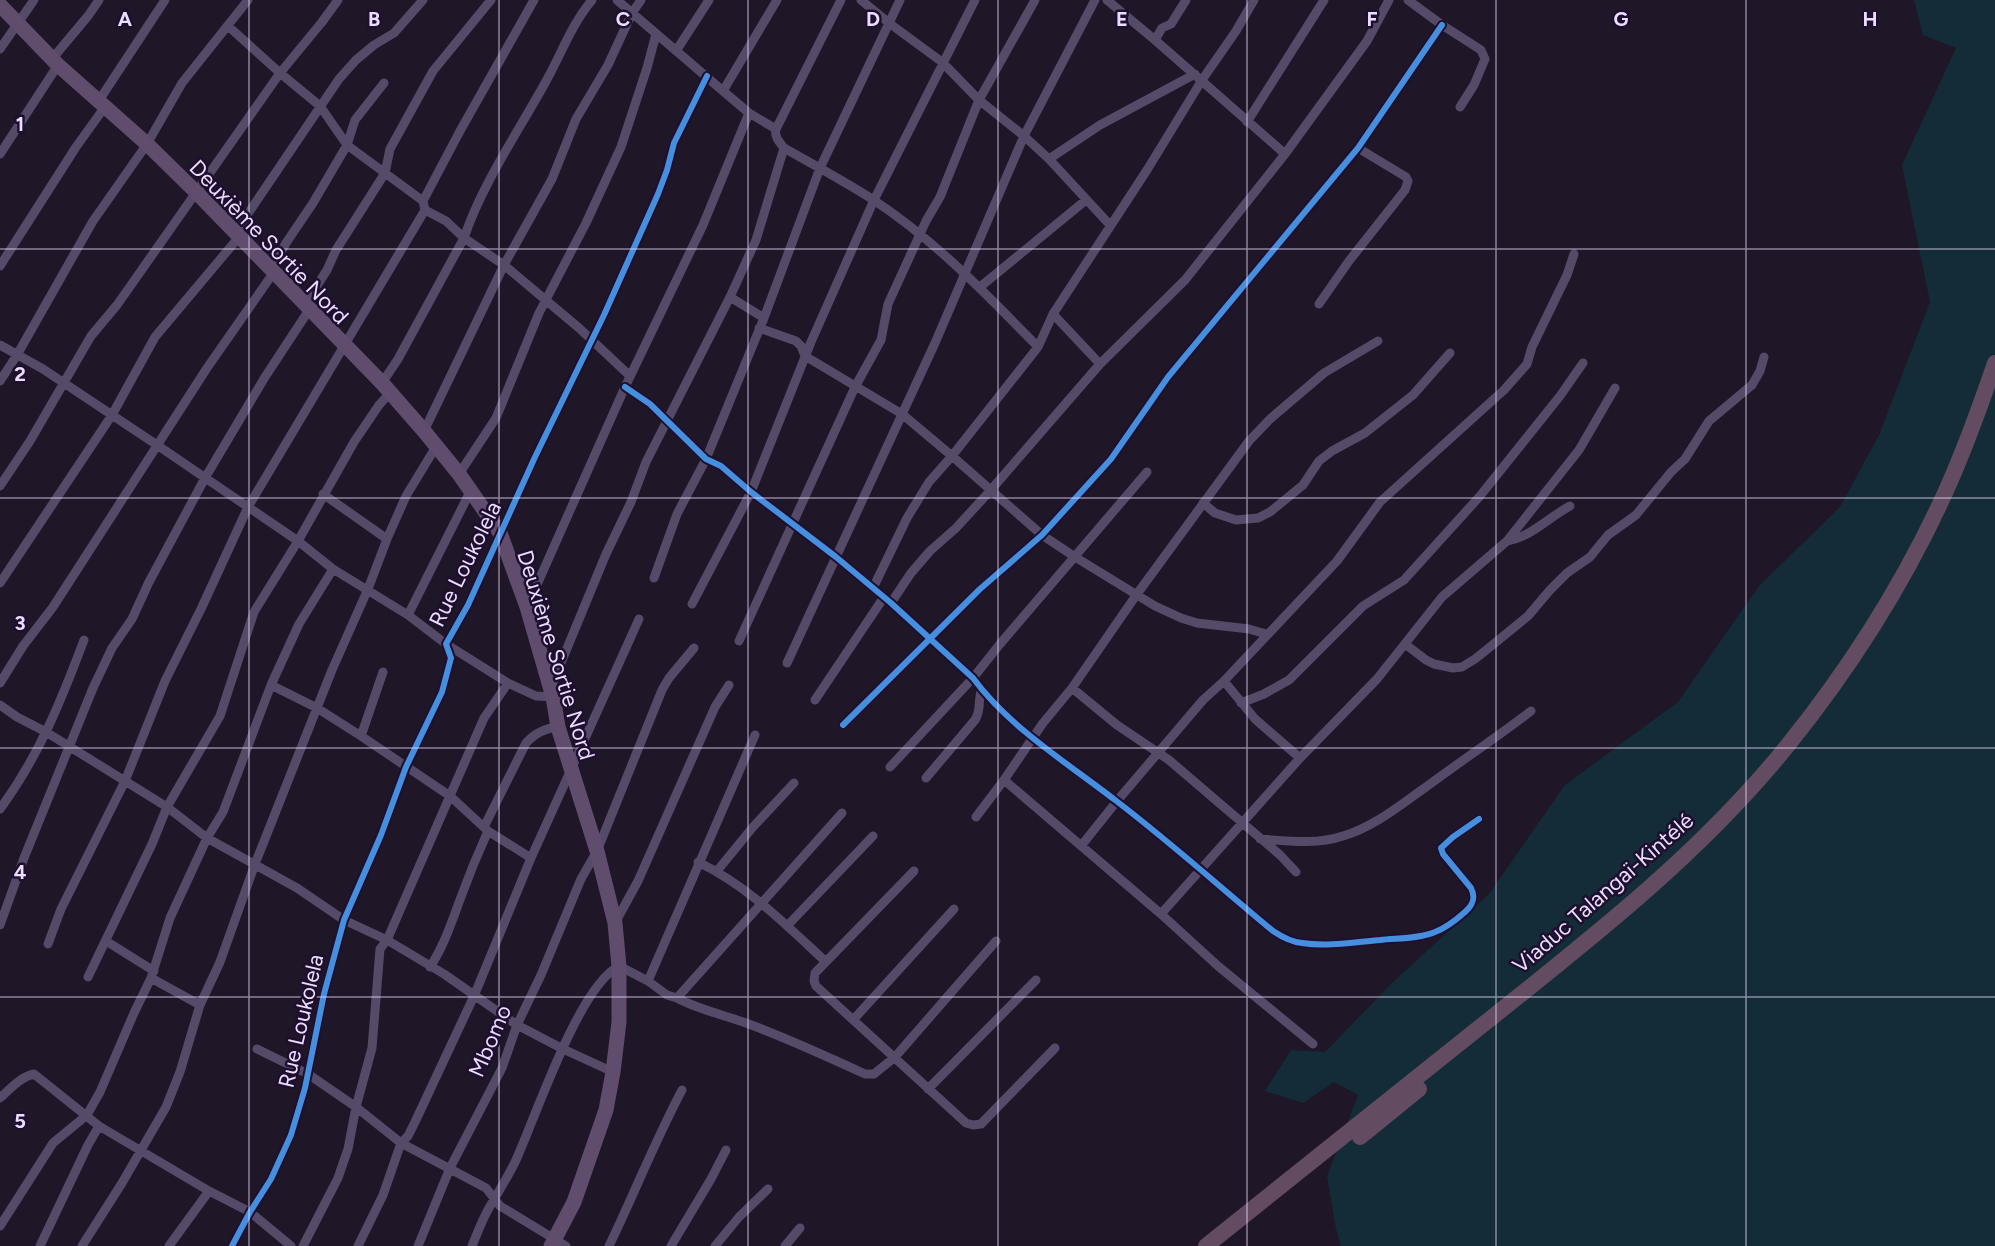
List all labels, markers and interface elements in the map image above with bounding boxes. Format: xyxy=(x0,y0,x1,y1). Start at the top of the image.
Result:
text: A xyxy=(118,7,133,31)
text: B xyxy=(368,7,380,31)
text: C xyxy=(616,7,630,31)
text: D xyxy=(866,7,880,31)
text: E xyxy=(1116,7,1128,31)
text: F xyxy=(1366,7,1378,31)
text: G xyxy=(1614,7,1629,31)
text: H xyxy=(1863,7,1878,31)
text: 1 xyxy=(16,112,24,136)
street label: Deuxième Sortie Nord xyxy=(184,154,354,330)
text: 2 xyxy=(14,362,26,386)
street label: Rue Loukolela xyxy=(423,497,507,631)
street label: Deuxième Sortie Nord xyxy=(511,547,601,763)
text: 3 xyxy=(14,611,26,635)
street label: Viaduc Talangaï-Kintélé xyxy=(1507,807,1699,979)
text: 4 xyxy=(14,860,27,884)
street label: Rue Loukolela xyxy=(273,952,329,1090)
street label: Mbomo xyxy=(463,1001,517,1081)
text: 5 xyxy=(14,1109,26,1133)

